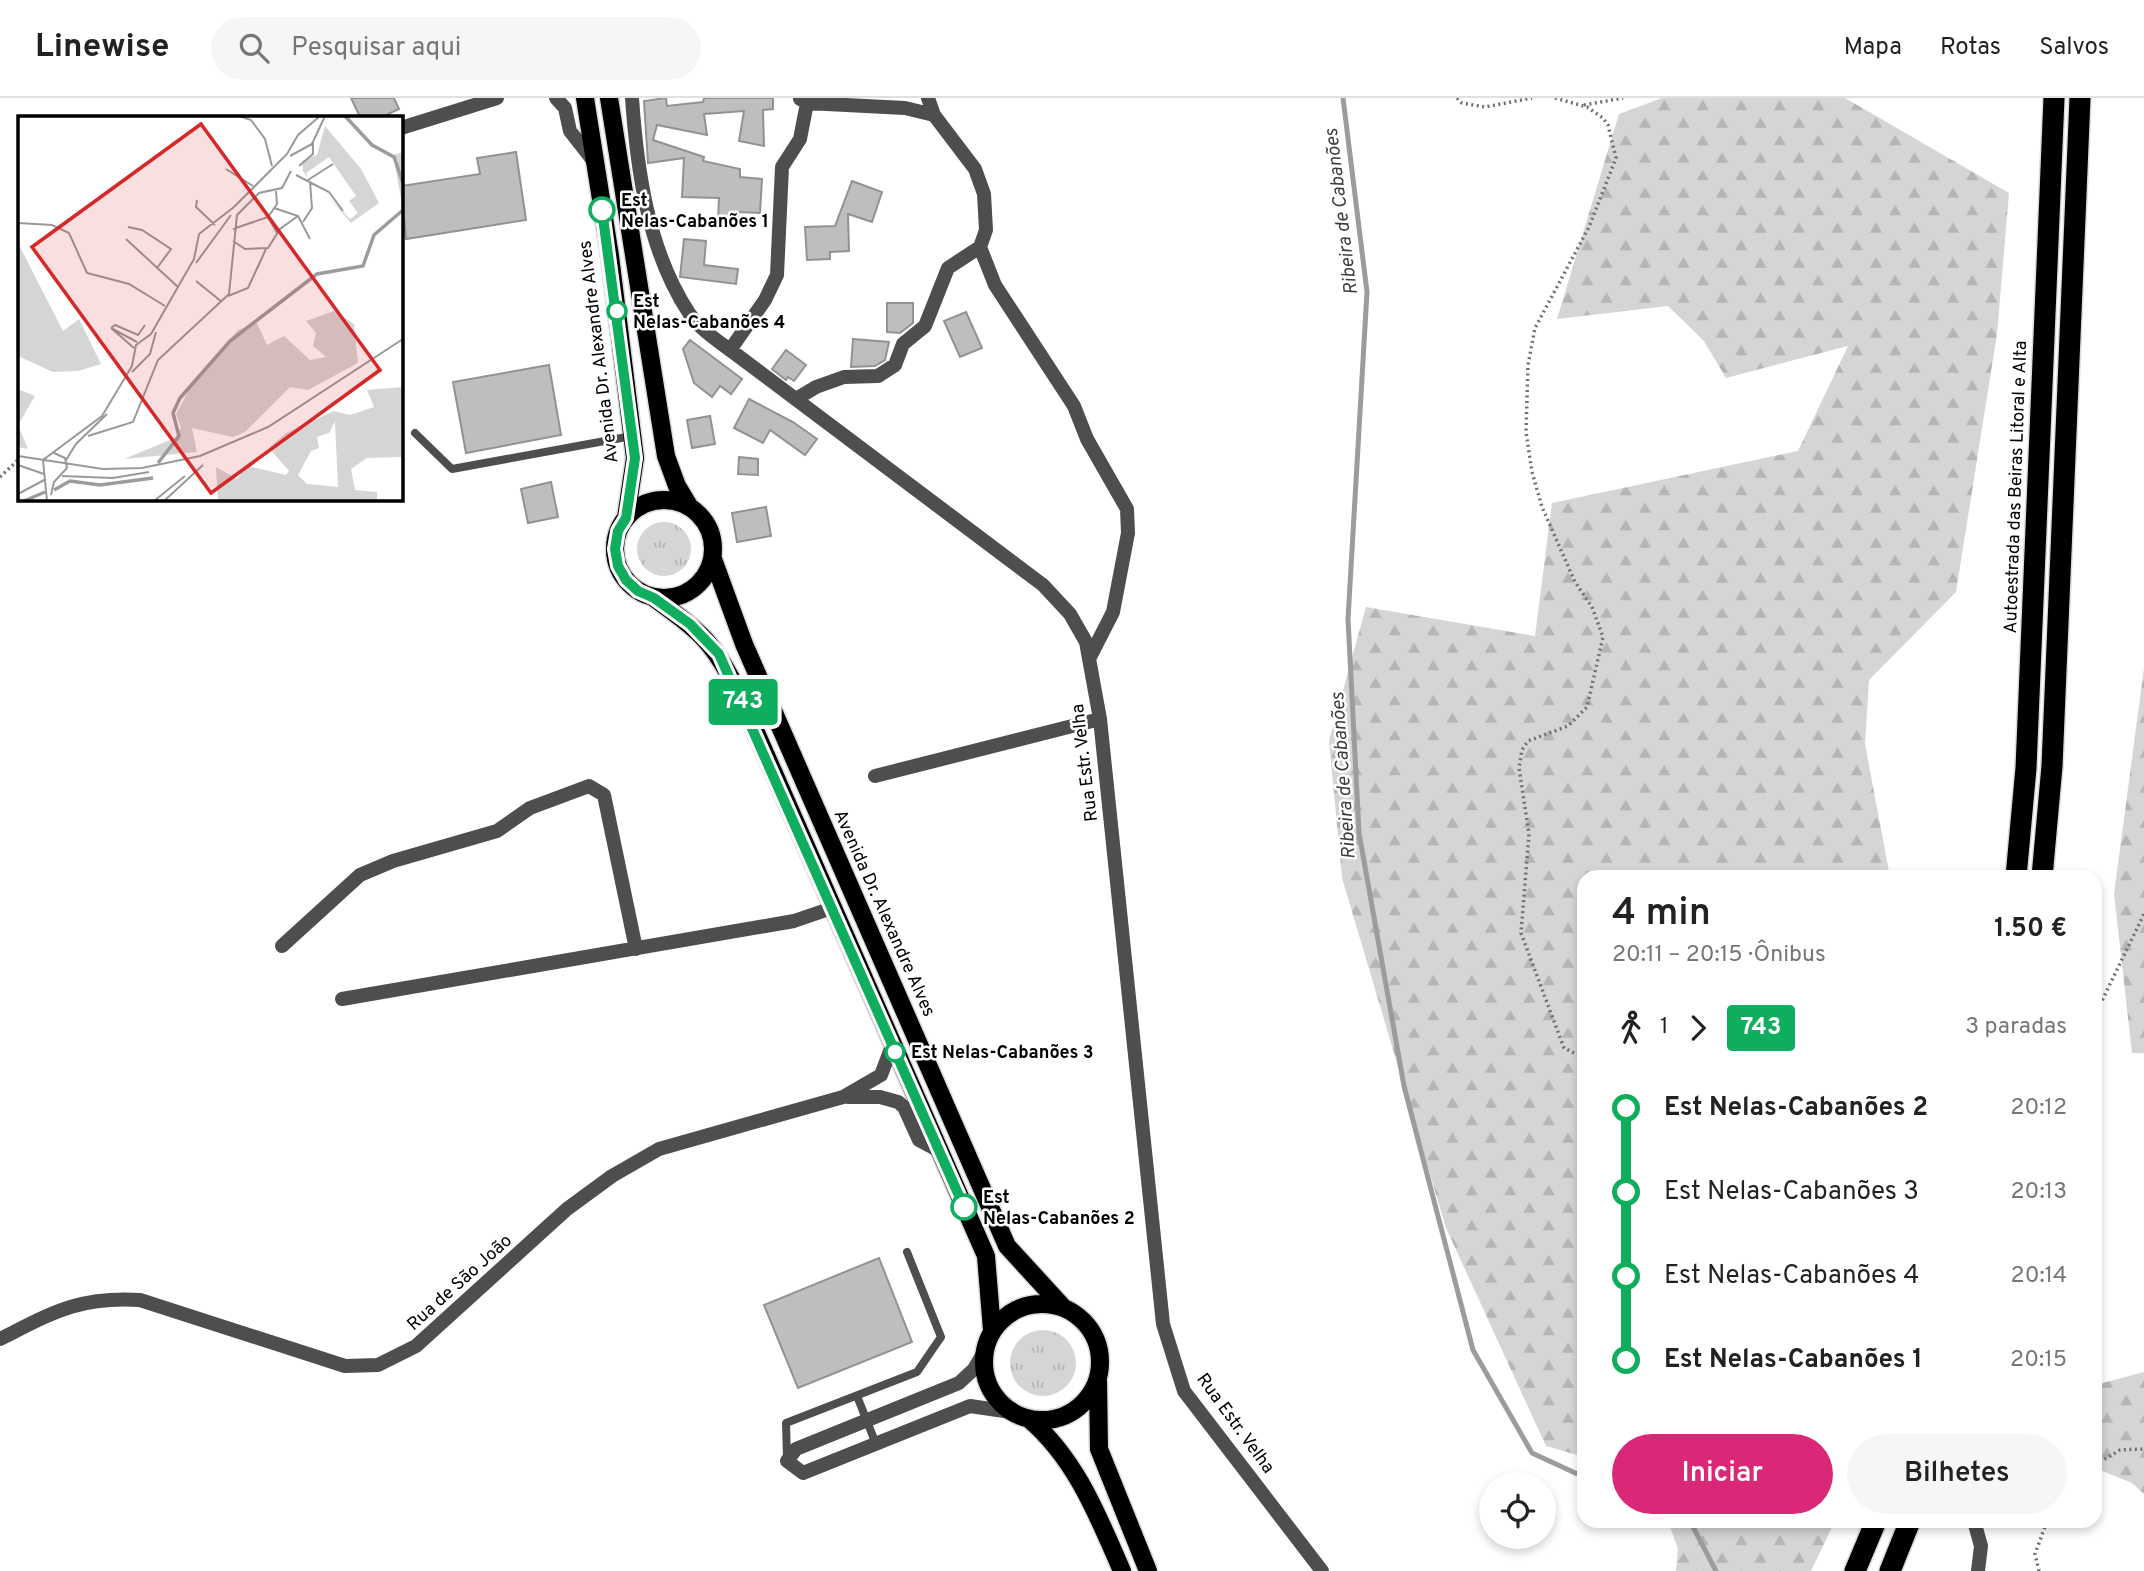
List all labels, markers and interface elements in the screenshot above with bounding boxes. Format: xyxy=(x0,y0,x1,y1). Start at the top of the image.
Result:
search box xyxy=(211,17,701,80)
text: Linewise xyxy=(35,27,169,69)
icon: search xyxy=(235,29,273,67)
text: Pesquisar aqui xyxy=(291,32,461,65)
text: Mapa xyxy=(1844,33,1902,63)
text: Rotas xyxy=(1940,33,2001,63)
text: Salvos xyxy=(2039,33,2109,63)
inset map xyxy=(18,116,402,500)
water label: Ribeira de Cabanões xyxy=(1320,127,1364,296)
place label: Est Nelas-Cabanões 1 xyxy=(621,190,769,234)
marker: Est Nelas-Cabanões 1 xyxy=(589,197,615,223)
street label: Avenida Dr. Alexandre Alves xyxy=(574,239,625,464)
place label: Est Nelas-Cabanões 4 xyxy=(633,291,785,335)
marker: Est Nelas-Cabanões 4 xyxy=(607,301,627,321)
street label: Autoestrada das Beiras Litoral e Alta xyxy=(2000,340,2033,634)
line badge: 743 xyxy=(703,679,783,725)
text: 743 xyxy=(723,687,763,717)
water label: Ribeira de Cabanões xyxy=(1326,691,1362,860)
street label: Rua Estr. Velha xyxy=(1067,703,1104,823)
street label: Avenida Dr. Alexandre Alves xyxy=(828,807,940,1021)
text: 4 min xyxy=(1612,890,1711,939)
text: 1.50 € xyxy=(1994,913,2067,946)
text: 20:11 – 20:15 · Ônibus xyxy=(1612,941,1826,970)
icon: walk xyxy=(1612,1009,1650,1047)
icon: forward xyxy=(1679,1009,1717,1047)
text: 1 xyxy=(1660,1013,1669,1042)
text: 743 xyxy=(1741,1013,1781,1043)
text: 3 paradas xyxy=(1965,1013,2067,1042)
marker: Est Nelas-Cabanões 3 xyxy=(885,1042,905,1062)
place label: Est Nelas-Cabanões 3 xyxy=(911,1042,1094,1065)
text: Est Nelas-Cabanões 2 xyxy=(1664,1092,1928,1125)
text: 20:12 xyxy=(2010,1094,2067,1123)
text: Est Nelas-Cabanões 3 xyxy=(1664,1176,1919,1209)
text: 20:13 xyxy=(2011,1178,2067,1207)
place label: Est Nelas-Cabanões 2 xyxy=(983,1187,1135,1231)
marker: Est Nelas-Cabanões 2 xyxy=(951,1194,977,1220)
street label: Rua de São João xyxy=(403,1230,517,1336)
text: Est Nelas-Cabanões 4 xyxy=(1664,1260,1919,1293)
text: 20:14 xyxy=(2011,1262,2067,1291)
text: Est Nelas-Cabanões 1 xyxy=(1664,1344,1923,1377)
text: 20:15 xyxy=(2010,1346,2067,1375)
street label: Rua Estr. Velha xyxy=(1191,1369,1279,1479)
button: Iniciar xyxy=(1612,1434,1833,1514)
button: Bilhetes xyxy=(1847,1434,2067,1514)
map controls xyxy=(1479,1472,1556,1549)
button: locate xyxy=(1479,1472,1556,1549)

